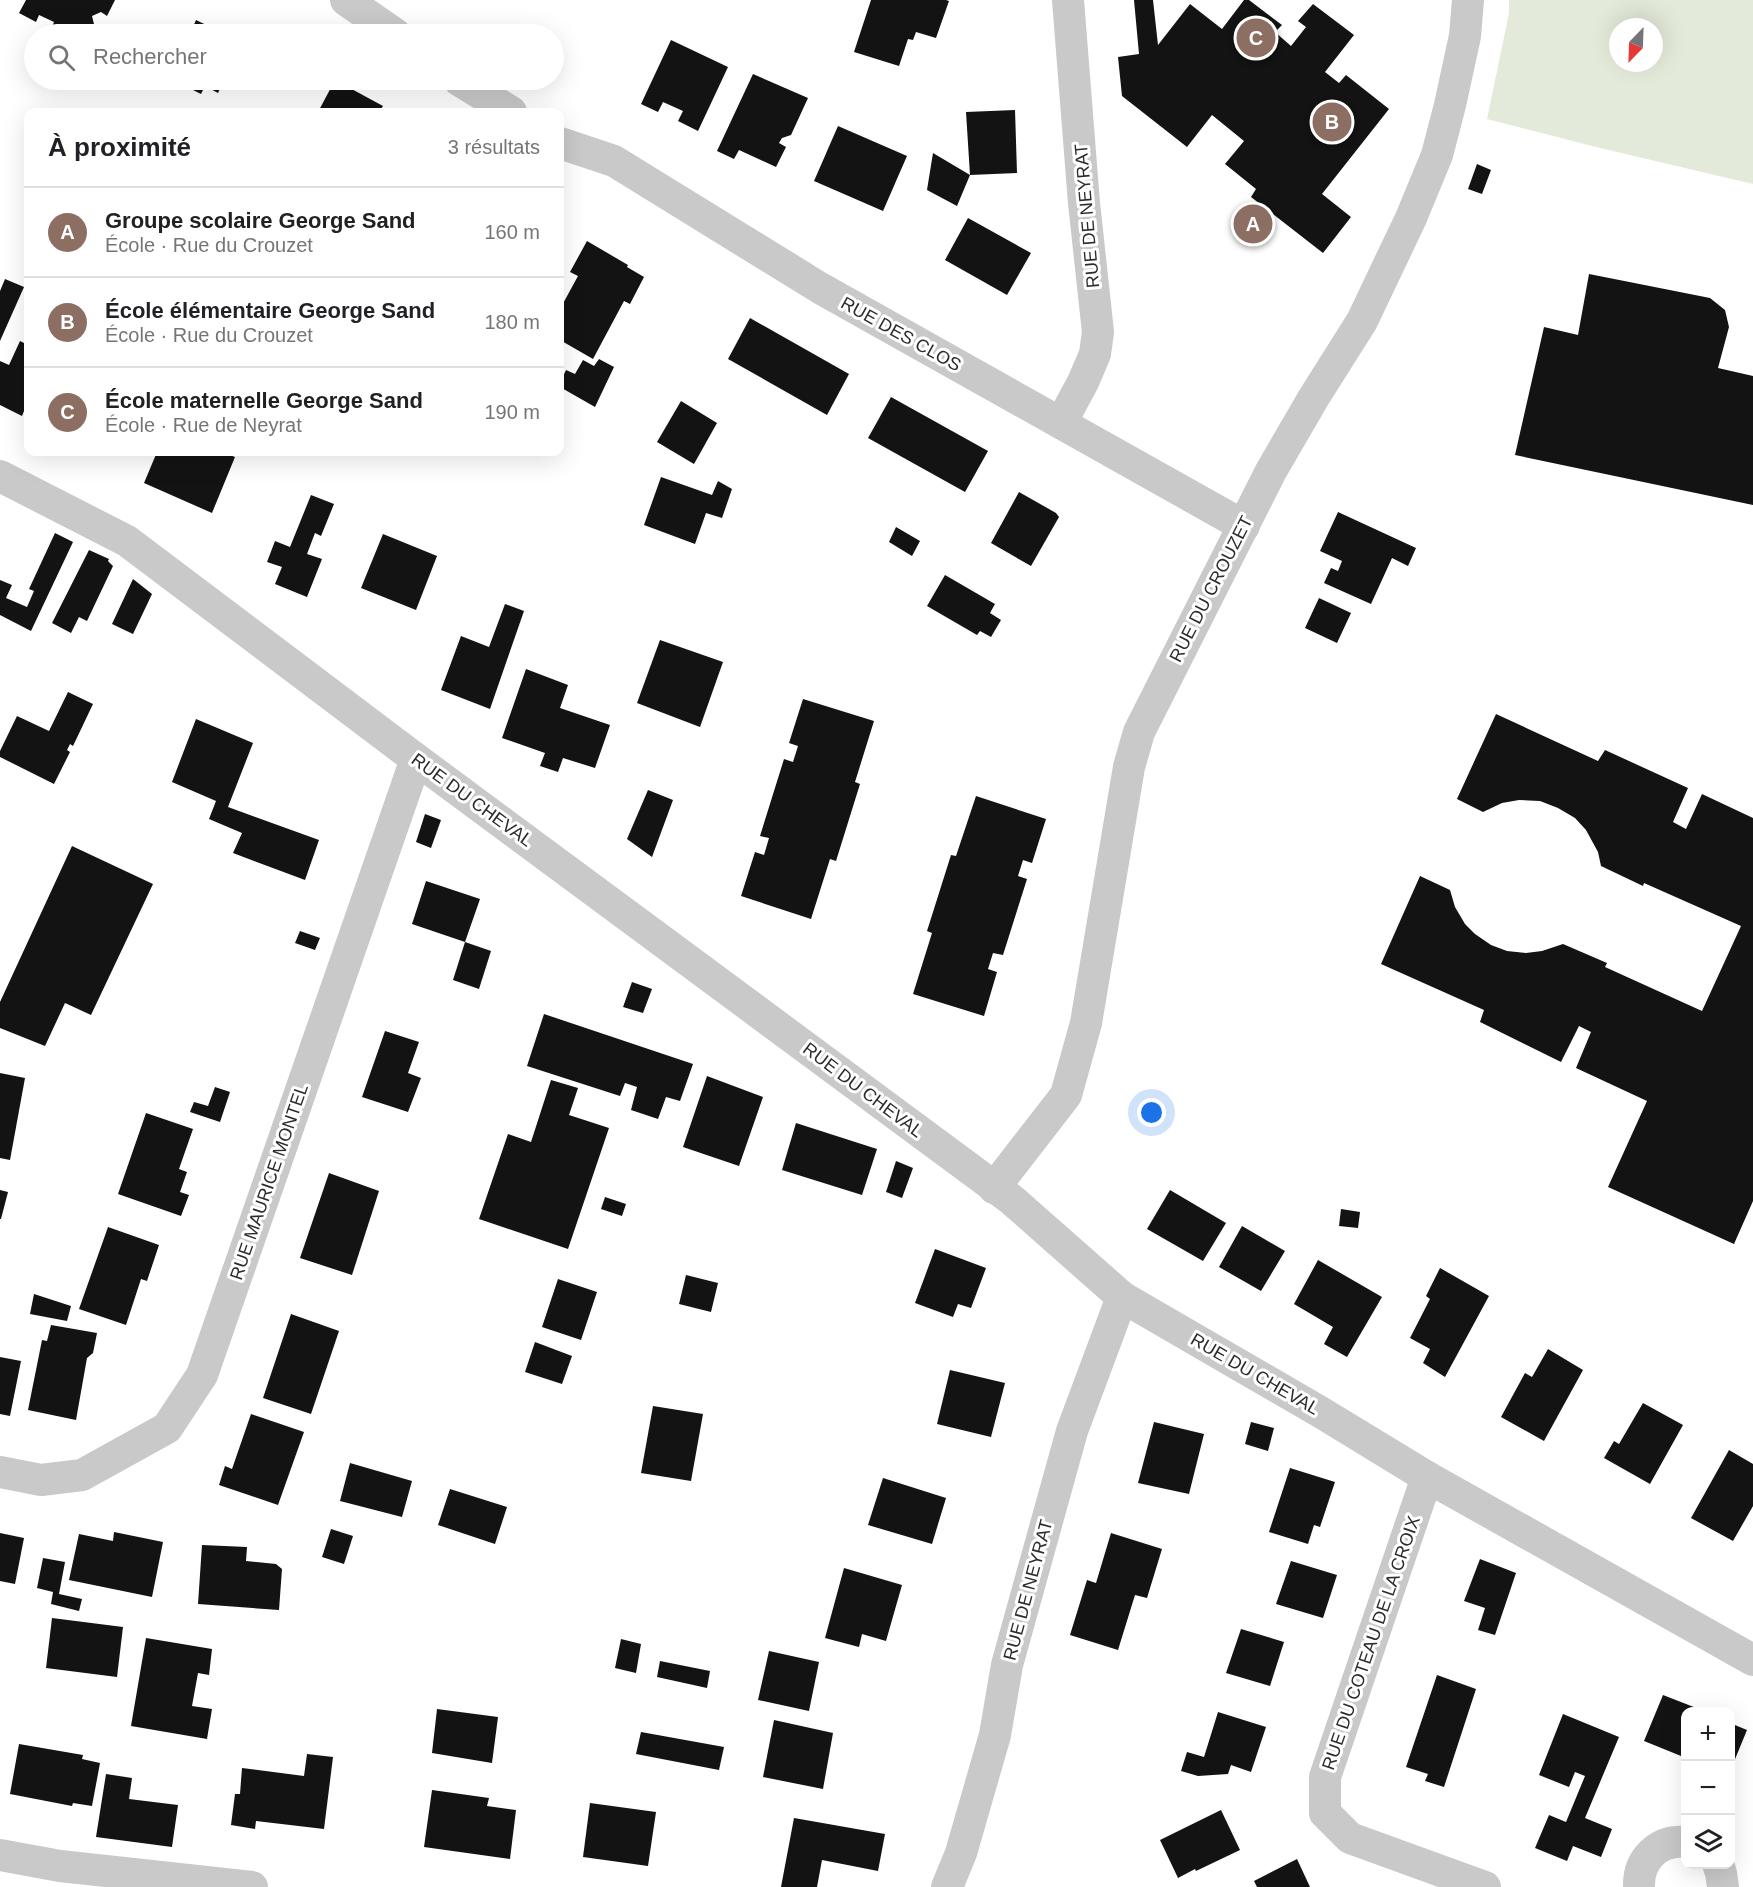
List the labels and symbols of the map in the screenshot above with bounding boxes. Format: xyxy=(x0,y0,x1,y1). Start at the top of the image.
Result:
pin: C xyxy=(1236,15,1276,60)
north arrow xyxy=(1609,18,1663,72)
pin: B xyxy=(1312,100,1352,144)
street label: RUE DE NEYRAT xyxy=(1071,143,1103,289)
pin: A xyxy=(1234,202,1272,246)
street label: RUE DES CLOS xyxy=(838,293,964,375)
street label: RUE DU CROUZET xyxy=(1166,513,1256,665)
street label: RUE DU CHEVAL xyxy=(408,749,536,851)
street label: RUE DU CHEVAL xyxy=(799,1038,927,1142)
street label: RUE MAURICE MONTEL xyxy=(226,1081,312,1283)
your location xyxy=(1137,1098,1166,1127)
street label: RUE DU CHEVAL xyxy=(1187,1329,1323,1419)
street label: RUE DU COTEAU DE LA CROIX xyxy=(1318,1513,1424,1773)
street label: RUE DE NEYRAT xyxy=(1000,1518,1056,1662)

